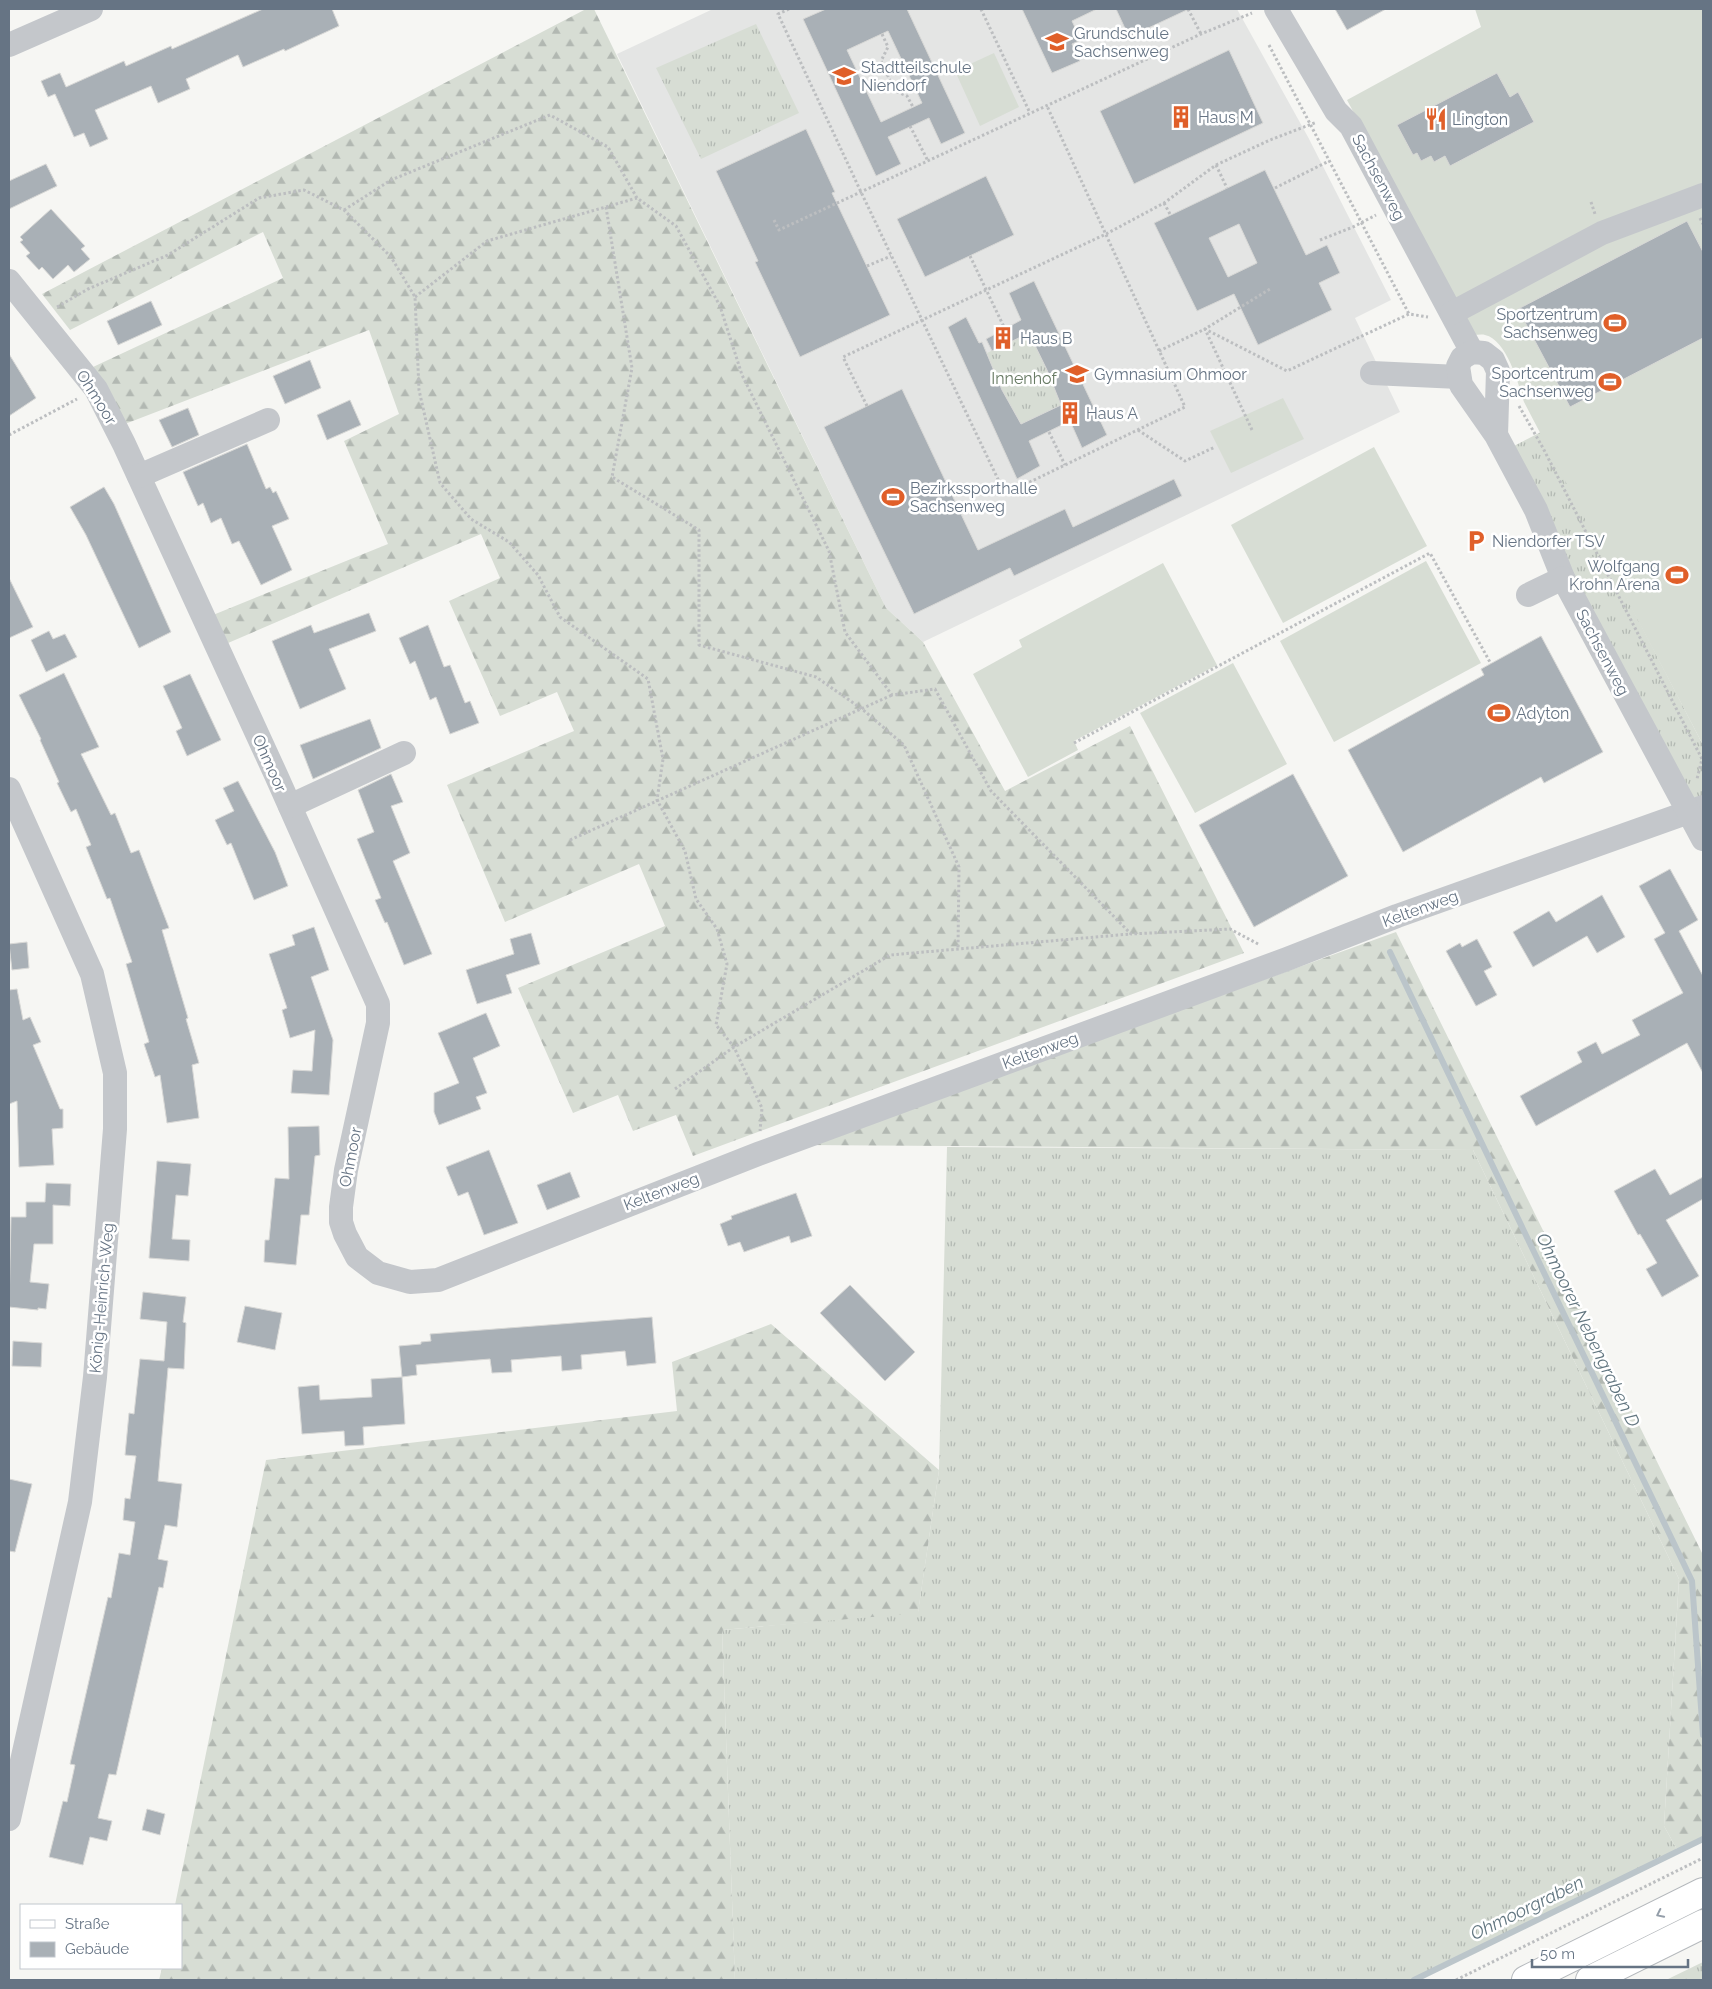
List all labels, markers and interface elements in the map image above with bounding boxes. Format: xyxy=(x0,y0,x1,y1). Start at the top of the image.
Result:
place label: Grundschule Sachsenweg xyxy=(1074,24,1169,61)
school or university icon: Grundschule Sachsenweg xyxy=(1044,29,1070,55)
place label: Stadtteilschule Niendorf xyxy=(861,58,972,95)
school or university icon: Stadtteilschule Niendorf xyxy=(831,63,857,89)
building icon: Haus M xyxy=(1168,104,1194,130)
restaurant icon: Lington xyxy=(1423,106,1449,132)
place label: Haus M xyxy=(1198,108,1254,127)
place label: Lington xyxy=(1452,110,1508,129)
street label: Sachsenweg xyxy=(1348,131,1409,224)
place label: Sportzentrum Sachsenweg xyxy=(1496,305,1598,342)
sports icon: Sportzentrum Sachsenweg xyxy=(1602,310,1628,336)
building icon: Haus B xyxy=(990,325,1016,351)
place label: Haus B xyxy=(1020,329,1072,348)
school or university icon: Gymnasium Ohmoor xyxy=(1064,361,1090,387)
place label: Sportcentrum Sachsenweg xyxy=(1492,364,1594,401)
place label: Gymnasium Ohmoor xyxy=(1094,365,1247,384)
street label: Ohmoor xyxy=(72,366,121,428)
park label: Innenhof xyxy=(991,369,1057,388)
sports icon: Sportcentrum Sachsenweg xyxy=(1597,369,1623,395)
building icon: Haus A xyxy=(1057,400,1083,426)
place label: Haus A xyxy=(1086,404,1138,423)
place label: Bezirkssporthalle Sachsenweg xyxy=(910,479,1037,516)
sports icon: Bezirkssporthalle Sachsenweg xyxy=(880,484,906,510)
parking icon: Niendorfer TSV xyxy=(1463,528,1489,554)
place label: Niendorfer TSV xyxy=(1492,532,1605,551)
place label: Wolfgang Krohn Arena xyxy=(1569,557,1660,594)
sports icon: Wolfgang Krohn Arena xyxy=(1664,562,1690,588)
street label: Sachsenweg xyxy=(1572,606,1633,699)
sports icon: Adyton xyxy=(1486,700,1512,726)
place label: Adyton xyxy=(1516,704,1569,723)
street label: Ohmoor xyxy=(249,732,291,795)
street label: Keltenweg xyxy=(1380,886,1461,931)
street label: Keltenweg xyxy=(1000,1028,1081,1073)
street label: Ohmoor xyxy=(335,1125,366,1189)
street label: Keltenweg xyxy=(621,1168,702,1215)
street label: König-Heinrich-Weg xyxy=(85,1222,118,1374)
water label: Ohmoorer Nebengraben D xyxy=(1532,1229,1645,1430)
water label: Ohmoorgraben xyxy=(1467,1871,1587,1944)
legend xyxy=(20,1904,182,1969)
one-way arrow xyxy=(1656,1908,1665,1918)
text: Straße xyxy=(65,1915,110,1933)
scale bar xyxy=(1532,1936,1688,1968)
text: Gebäude xyxy=(65,1940,129,1958)
text: 50 m xyxy=(1540,1945,1575,1963)

